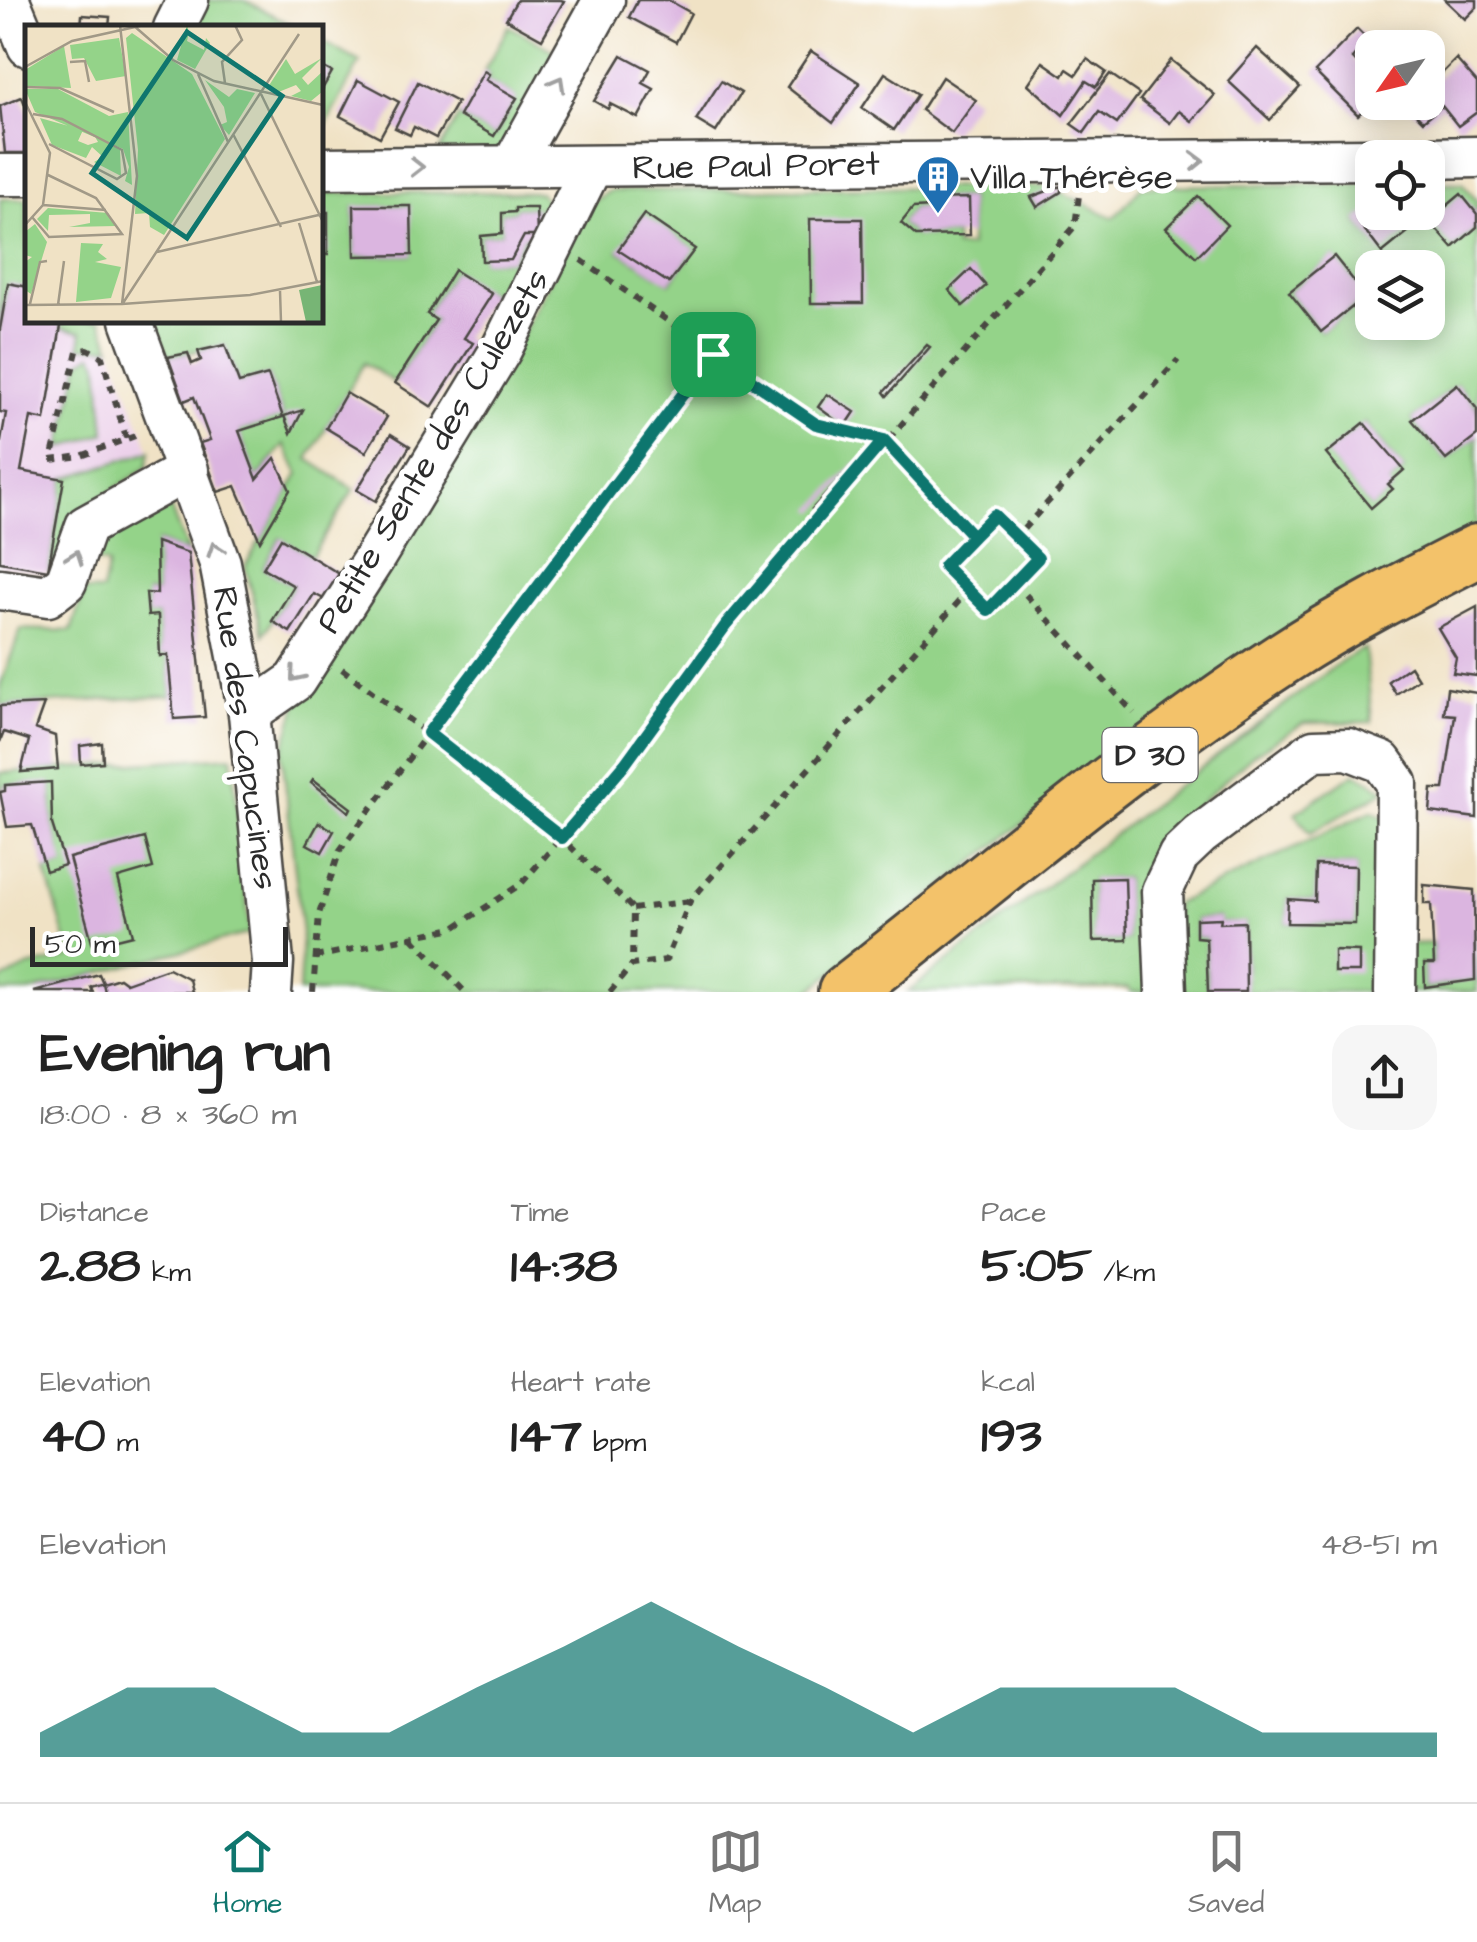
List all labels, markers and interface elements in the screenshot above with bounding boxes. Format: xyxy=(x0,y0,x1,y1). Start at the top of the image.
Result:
inset map xyxy=(25,25,322,322)
north arrow xyxy=(1355,30,1445,120)
map controls xyxy=(1355,30,1445,340)
one-way arrow xyxy=(546,76,566,94)
street label: Rue Paul Poret xyxy=(632,139,880,193)
button: locate xyxy=(1355,140,1445,230)
one-way arrow xyxy=(1190,150,1206,172)
place label: Villa Thérèse xyxy=(970,153,1173,202)
building icon: Villa Thérèse xyxy=(915,154,961,215)
one-way arrow xyxy=(410,156,426,178)
button: layers xyxy=(1355,250,1445,340)
street label: Petite Sente des Culezets xyxy=(305,260,561,642)
pin xyxy=(671,312,756,397)
icon: arrive xyxy=(686,327,741,382)
one-way arrow xyxy=(206,542,227,559)
one-way arrow xyxy=(63,549,84,566)
street label: Rue des Capucines xyxy=(199,583,291,893)
one-way arrow xyxy=(290,664,308,682)
road number: D 30 xyxy=(1102,728,1198,782)
scale bar xyxy=(30,922,288,966)
text: 50 m xyxy=(45,925,116,964)
text: Evening run xyxy=(40,1016,330,1092)
button: share xyxy=(1332,1025,1437,1130)
text: 18:00 · 8 × 360 m xyxy=(40,1092,296,1137)
text: Distance xyxy=(40,1193,149,1232)
text: Time xyxy=(511,1193,569,1232)
text: Pace xyxy=(981,1193,1046,1232)
text: 2.88 xyxy=(40,1232,141,1301)
text: 14:38 xyxy=(511,1232,617,1301)
text: 5:05 xyxy=(981,1232,1092,1301)
text: km xyxy=(141,1253,191,1292)
text: /km xyxy=(1092,1253,1155,1292)
text: Elevation xyxy=(40,1363,150,1402)
text: Heart rate xyxy=(511,1363,651,1402)
text: kcal xyxy=(981,1363,1035,1402)
text: 40 xyxy=(40,1402,106,1471)
text: 147 xyxy=(511,1402,582,1471)
text: 193 xyxy=(981,1402,1042,1471)
text: m xyxy=(106,1423,139,1462)
text: bpm xyxy=(582,1423,646,1462)
text: Elevation xyxy=(40,1522,166,1567)
text: 48–51 m xyxy=(1320,1522,1437,1567)
tab: Home xyxy=(213,1824,282,1923)
tab: Map xyxy=(708,1824,763,1923)
tab: Saved xyxy=(1188,1824,1264,1923)

